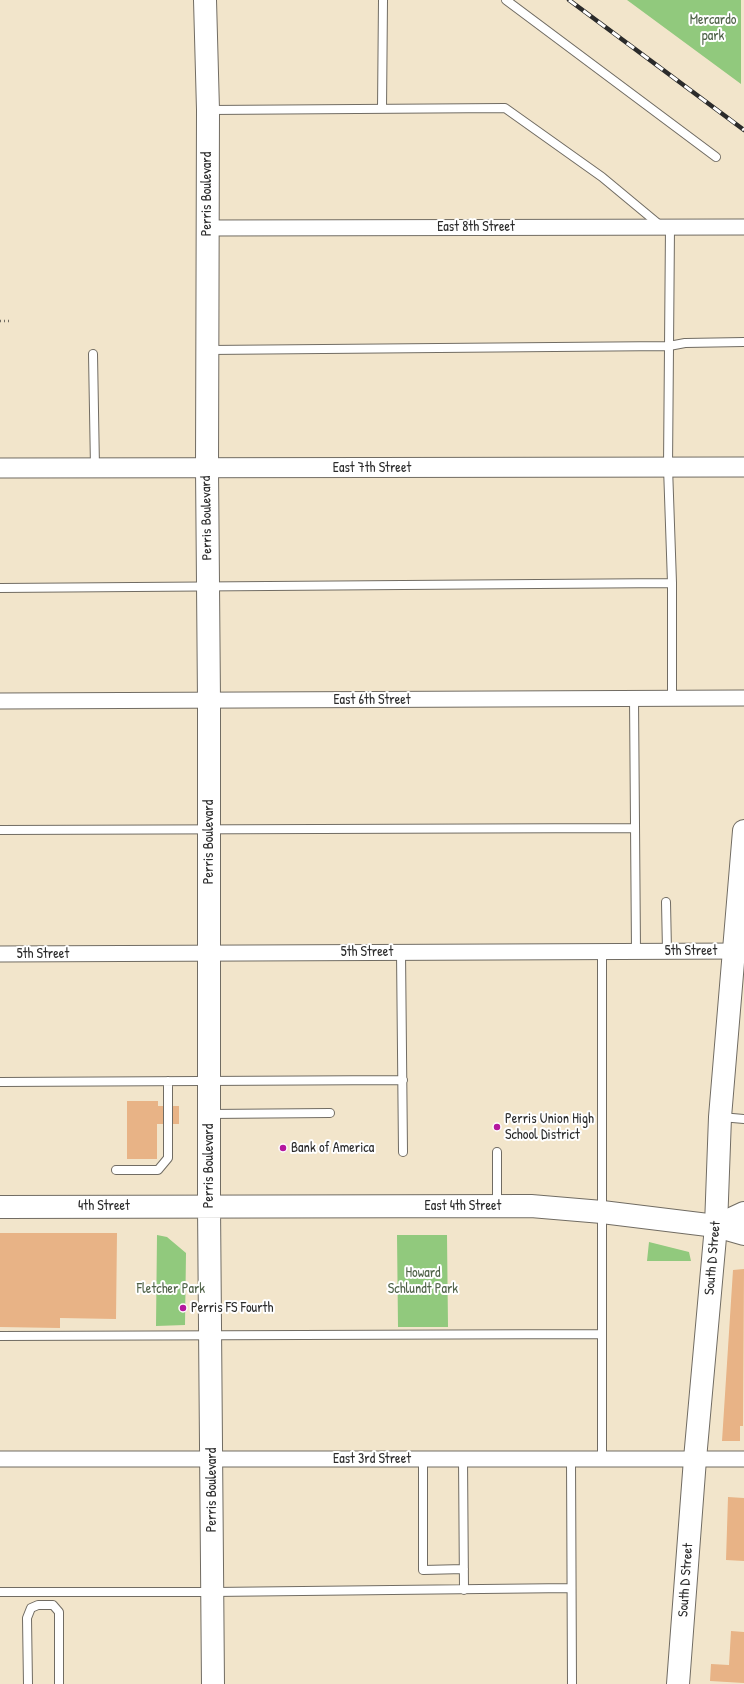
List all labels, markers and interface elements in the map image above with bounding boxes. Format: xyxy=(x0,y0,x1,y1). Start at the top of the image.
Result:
park label: Mercardo park xyxy=(690,12,736,44)
street label: Perris Boulevard xyxy=(199,152,215,236)
street label: East 8th Street xyxy=(437,219,515,235)
street label: East 7th Street xyxy=(333,460,411,476)
street label: Perris Boulevard xyxy=(198,476,216,560)
street label: East 6th Street xyxy=(333,692,411,708)
street label: Perris Boulevard xyxy=(201,800,217,884)
street label: 5th Street xyxy=(665,943,717,959)
street label: 5th Street xyxy=(341,944,393,960)
street label: 5th Street xyxy=(17,946,69,962)
place label: Perris Union High School District xyxy=(505,1111,594,1144)
marker: Perris Union High School District xyxy=(492,1122,502,1132)
street label: Perris Boulevard xyxy=(201,1124,217,1208)
place label: Bank of America xyxy=(291,1140,374,1156)
marker: Bank of America xyxy=(278,1143,288,1153)
street label: 4th Street xyxy=(78,1198,130,1214)
street label: East 4th Street xyxy=(425,1198,501,1214)
street label: South D Street xyxy=(701,1220,725,1296)
park label: Howard Schlundt Park xyxy=(388,1265,458,1298)
park label: Fletcher Park xyxy=(137,1281,205,1297)
place label: Perris FS Fourth xyxy=(191,1300,273,1316)
marker: Perris FS Fourth xyxy=(178,1303,188,1313)
street label: Perris Boulevard xyxy=(204,1448,220,1532)
street label: East 3rd Street xyxy=(333,1451,411,1467)
street label: South D Street xyxy=(675,1542,697,1618)

